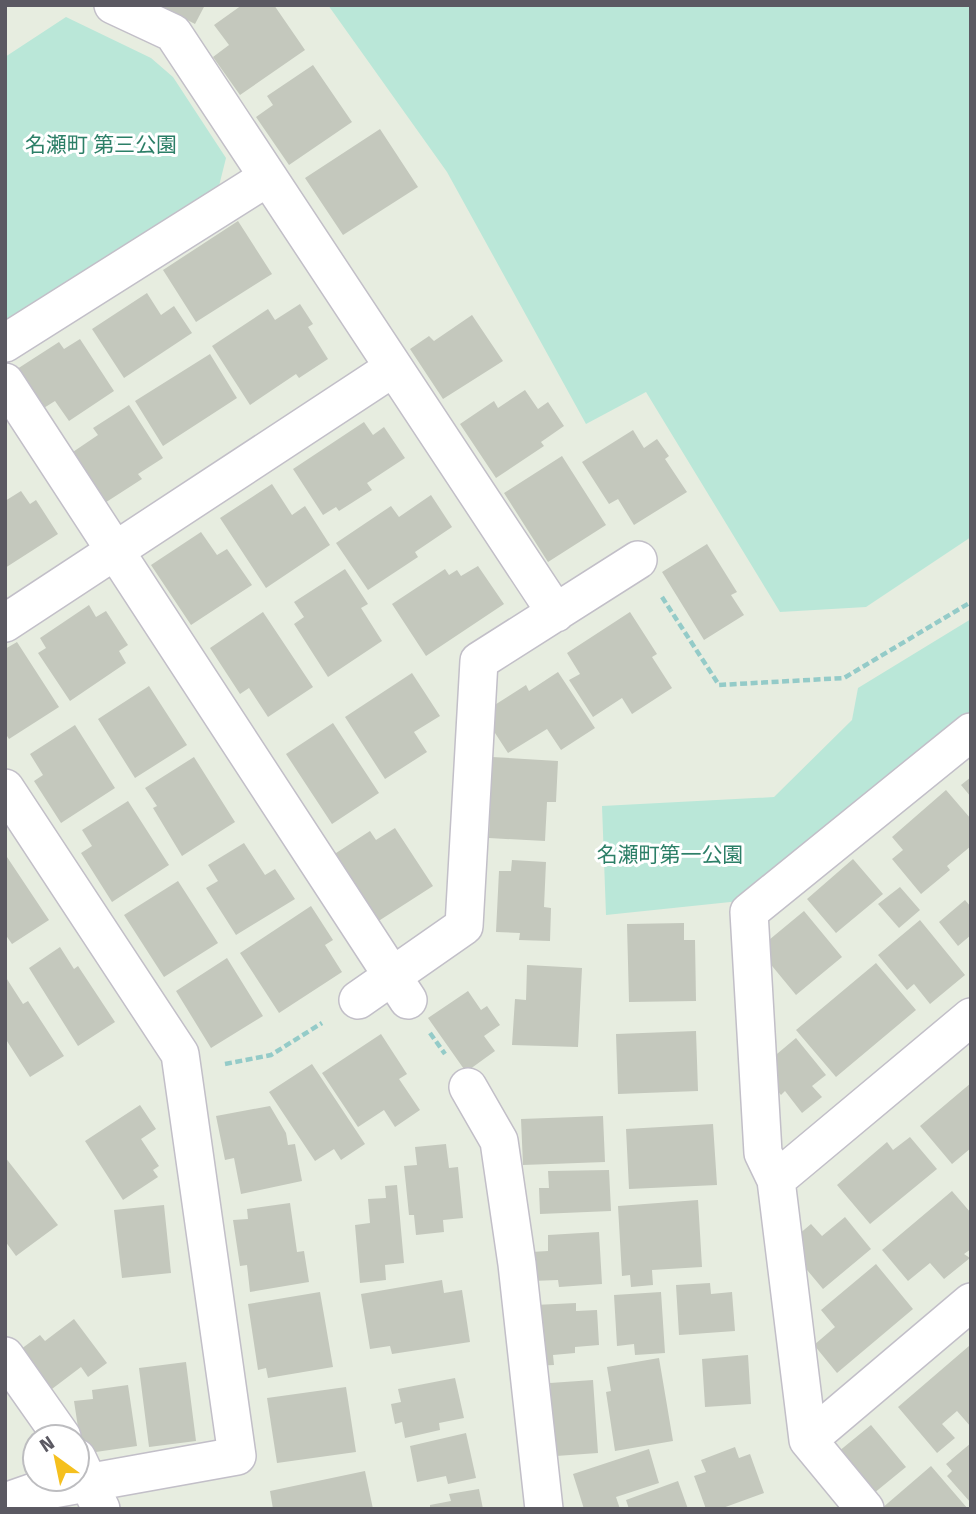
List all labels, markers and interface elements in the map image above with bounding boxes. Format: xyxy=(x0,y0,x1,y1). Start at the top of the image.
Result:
park label: 名瀬町 第三公園 xyxy=(25,132,177,158)
park label: 名瀬町第一公園 xyxy=(597,842,744,868)
north arrow xyxy=(21,1423,91,1493)
text: N xyxy=(35,1431,59,1457)

